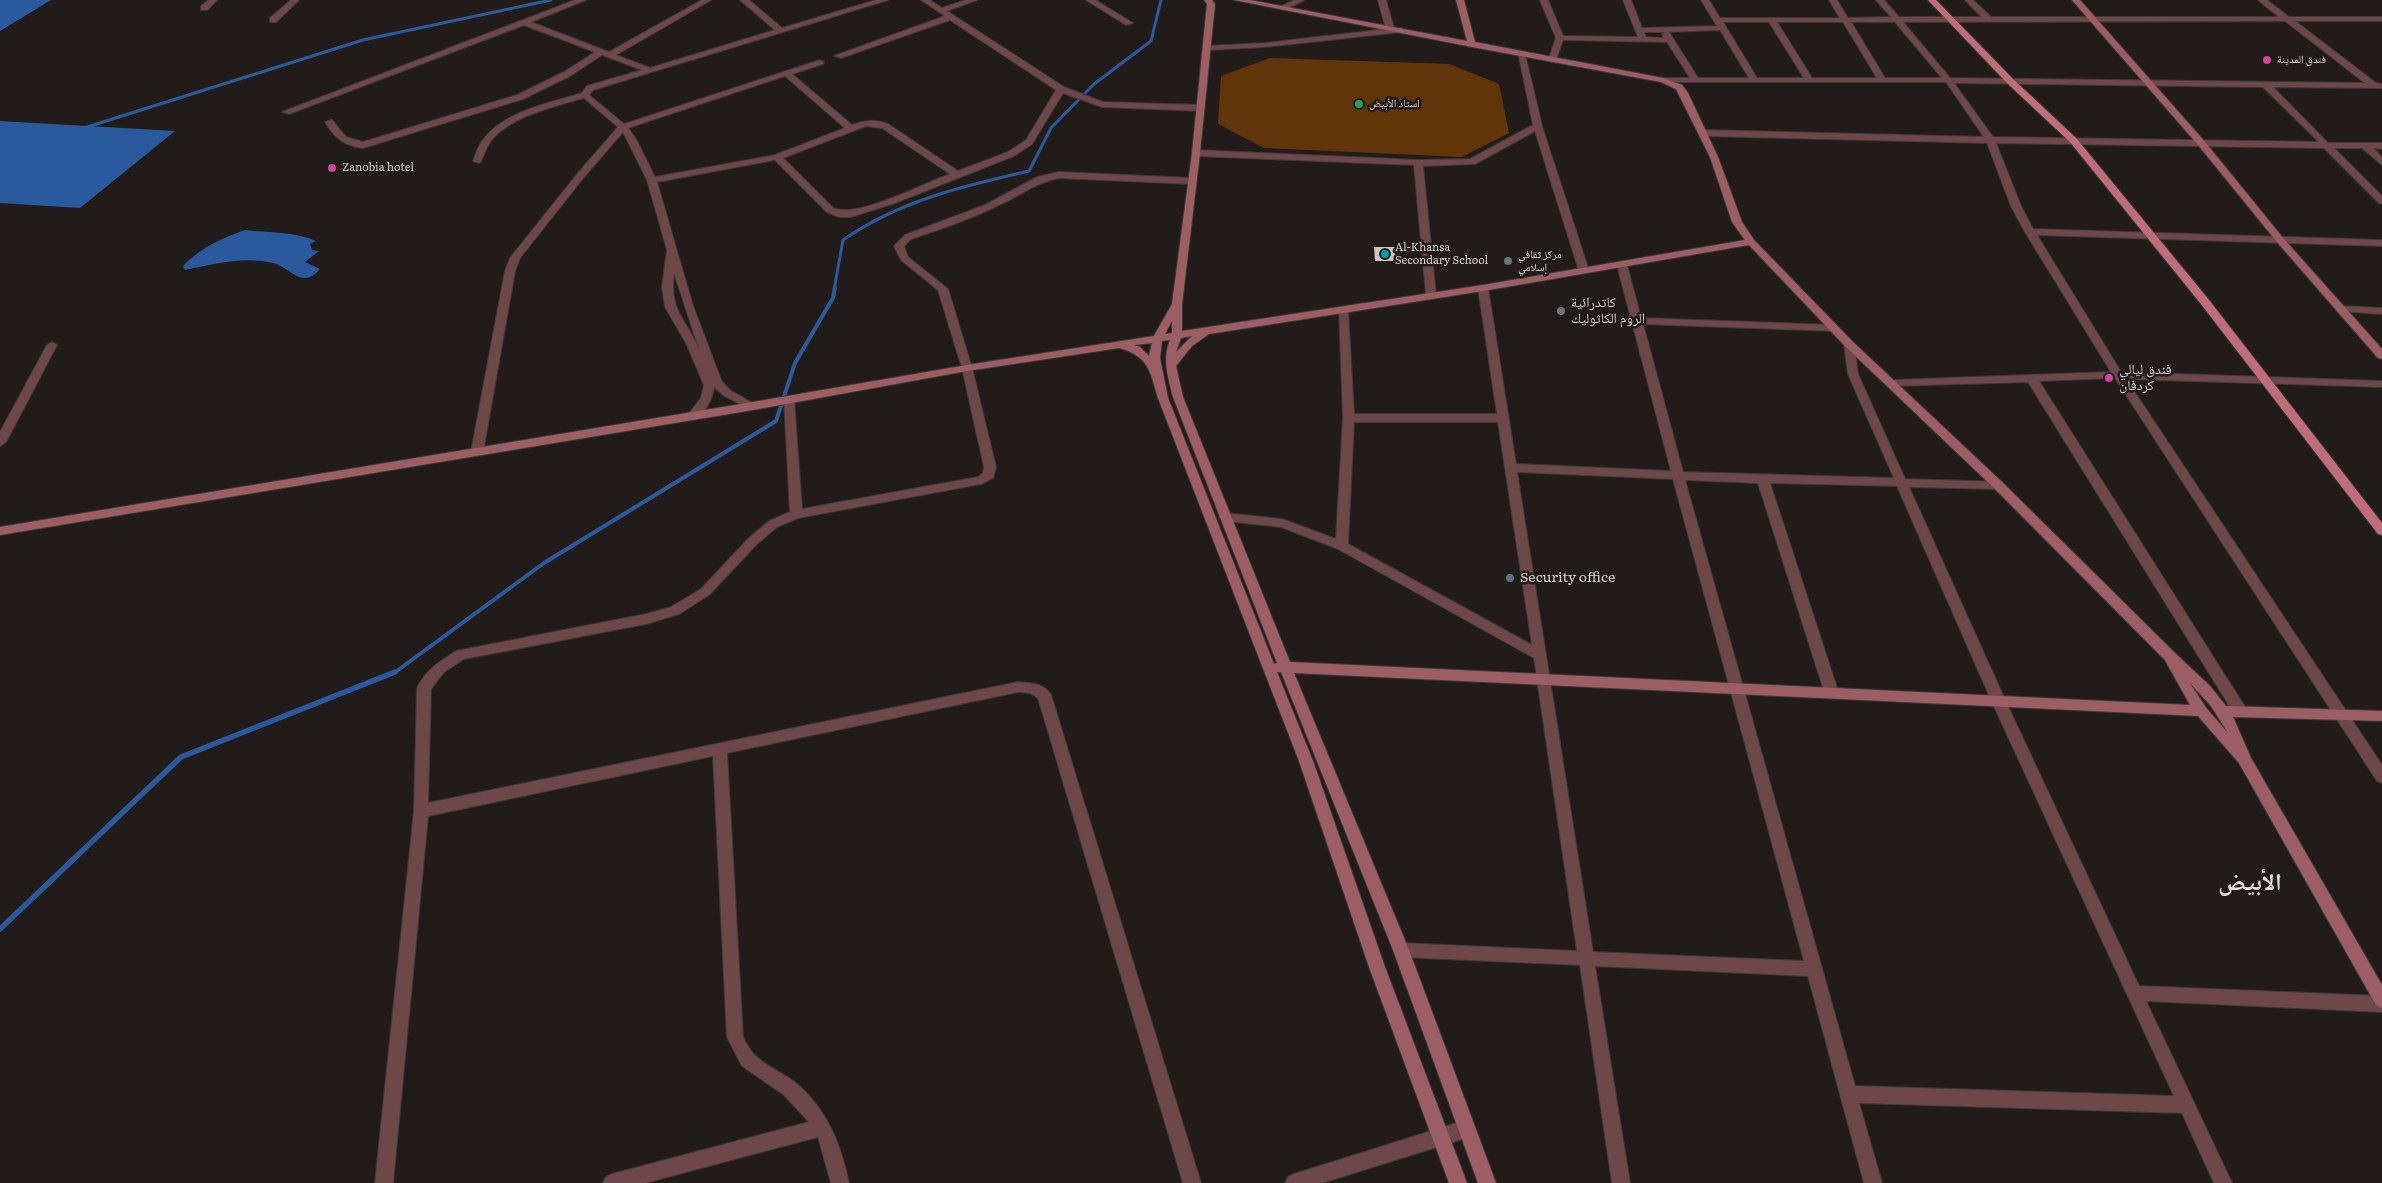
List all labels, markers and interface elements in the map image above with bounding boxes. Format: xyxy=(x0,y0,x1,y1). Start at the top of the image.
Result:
place label: فندق المدينة xyxy=(2277,53,2326,67)
marker: فندق المدينة xyxy=(2261,54,2273,66)
place label: استاد الأبيض xyxy=(1369,97,1420,111)
marker: استاد الأبيض xyxy=(1353,98,1365,110)
place label: Zanobia hotel xyxy=(342,161,414,175)
marker: Zanobia hotel xyxy=(326,162,338,174)
place label: Al-Khansa Secondary School xyxy=(1395,241,1488,267)
marker: Al-Khansa Secondary School xyxy=(1379,248,1391,260)
place label: مركز ثقافي إسلامي xyxy=(1518,248,1562,274)
marker: مركز ثقافي إسلامي xyxy=(1502,255,1514,267)
place label: كاتدرائية الروم الكاثوليك xyxy=(1571,295,1645,328)
marker: كاتدرائية الروم الكاثوليك xyxy=(1555,305,1567,317)
place label: فندق ليالي كردفان xyxy=(2119,362,2172,394)
marker: فندق ليالي كردفان xyxy=(2103,372,2115,384)
place label: Security office xyxy=(1520,570,1615,586)
marker: Security office xyxy=(1504,572,1516,584)
district label: الأبيض xyxy=(2218,869,2282,897)

